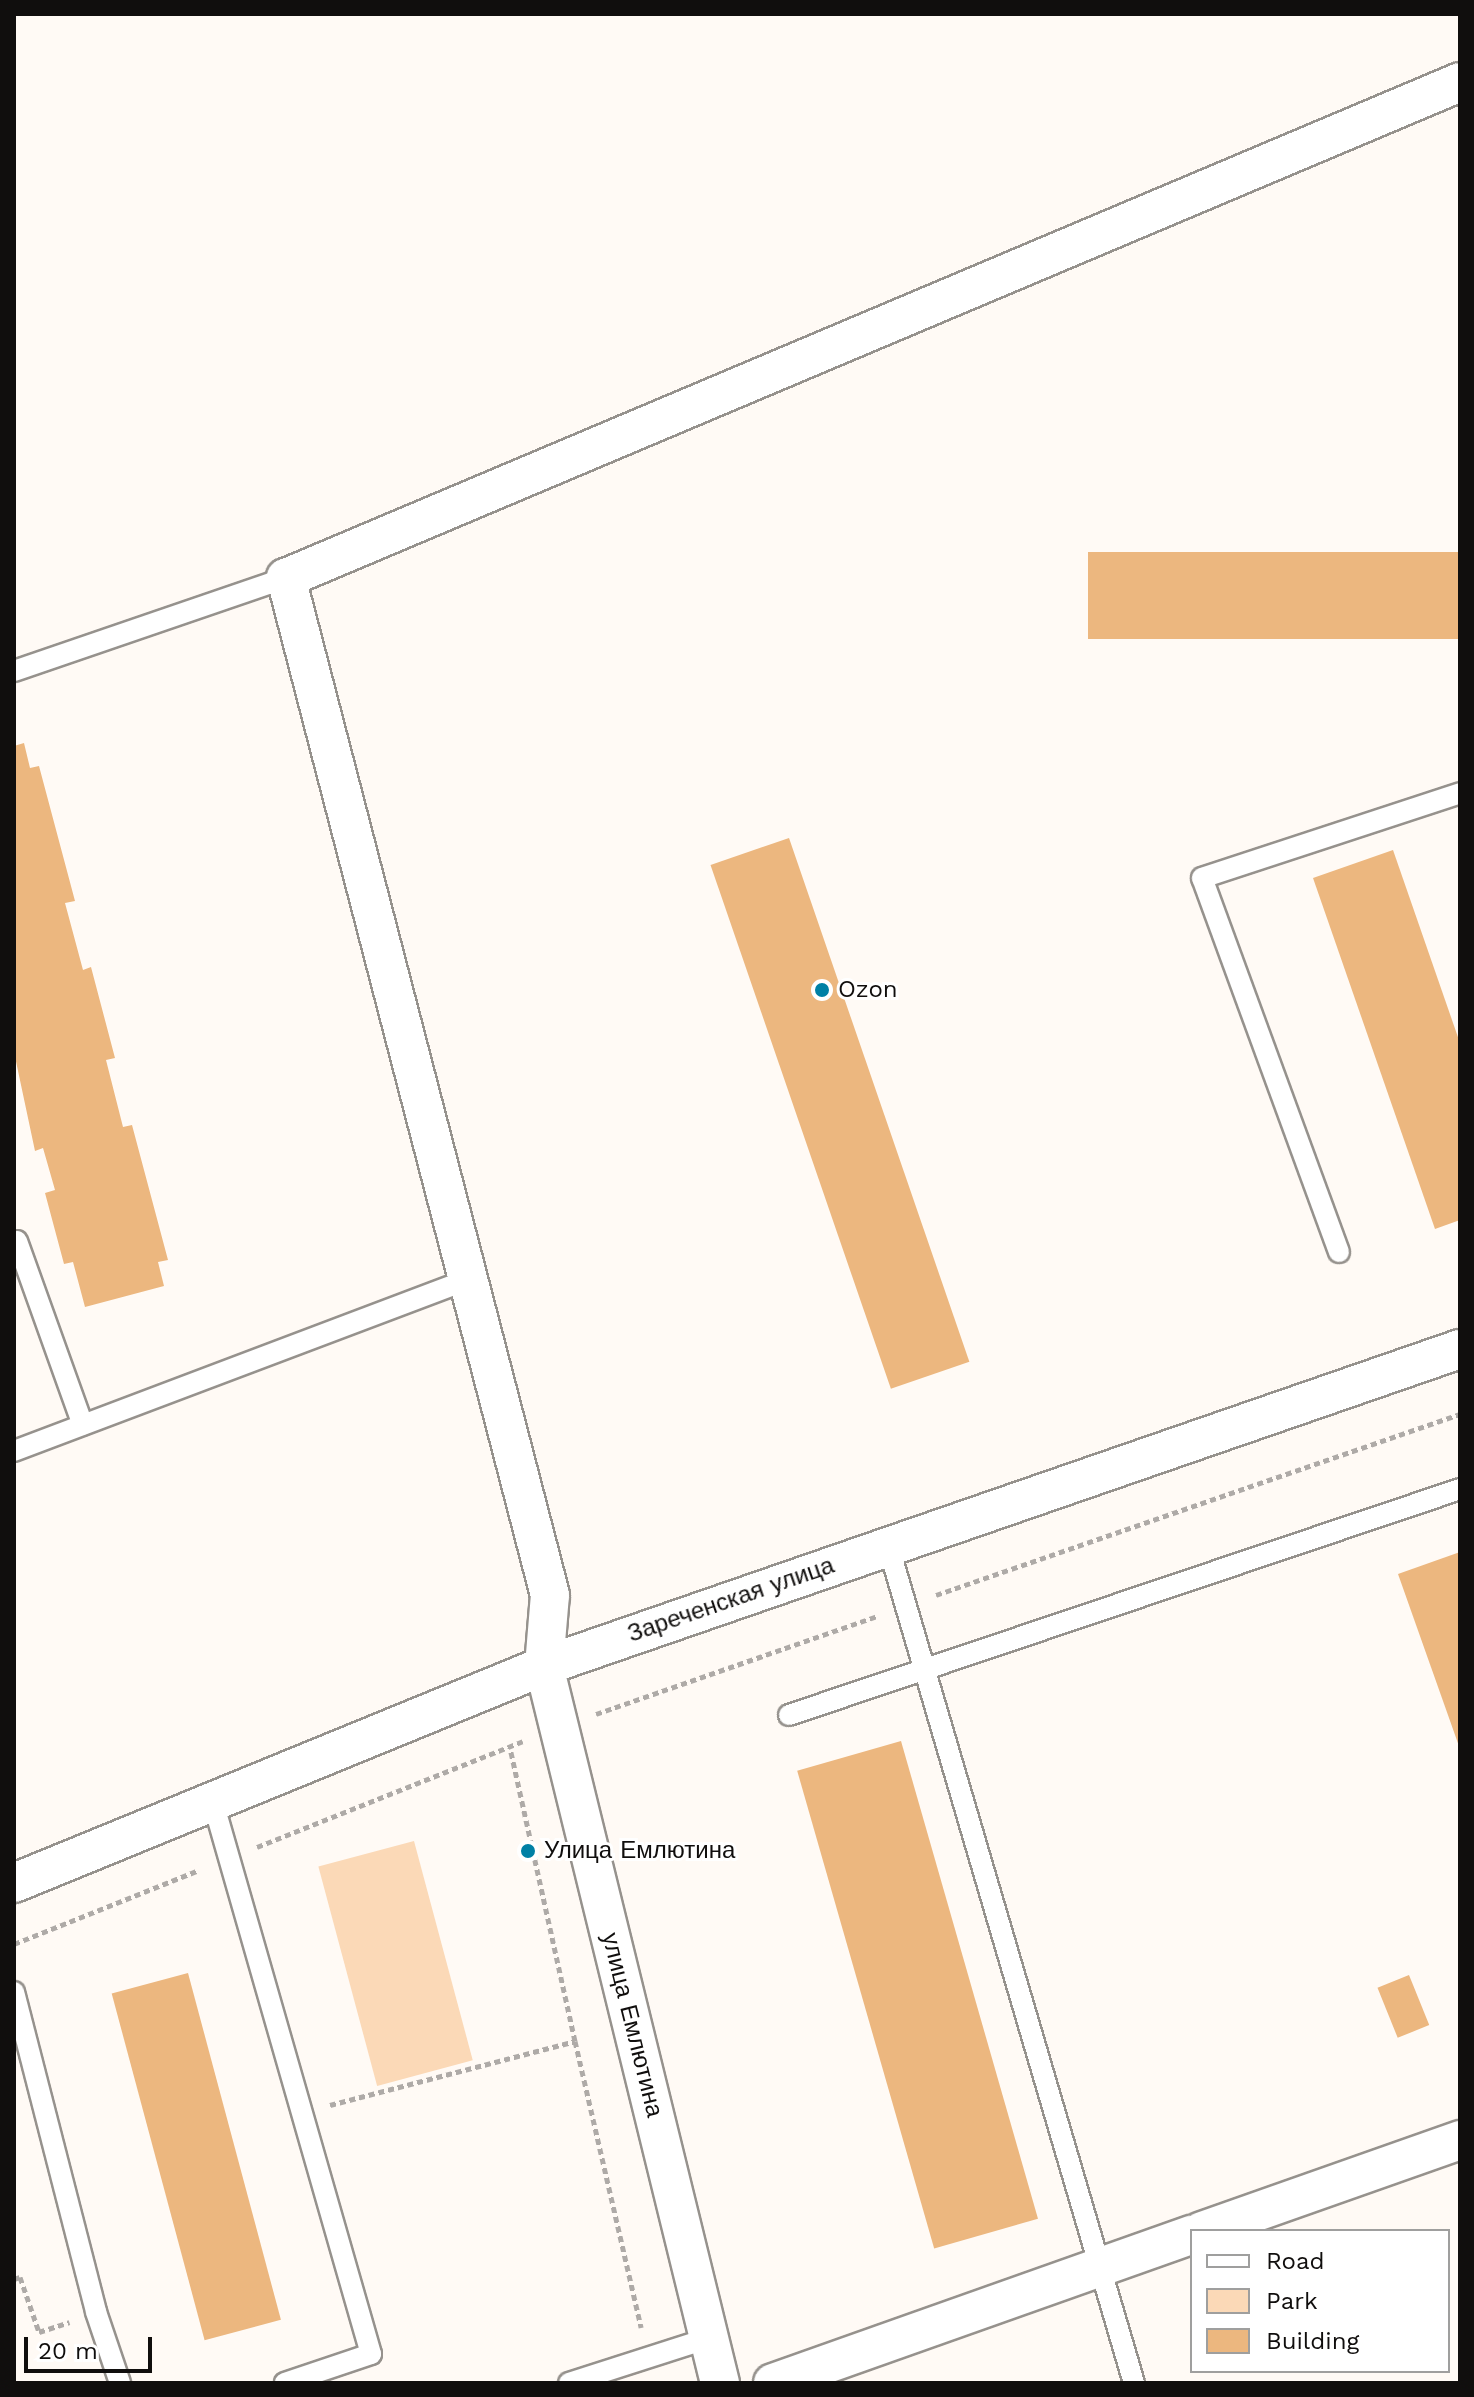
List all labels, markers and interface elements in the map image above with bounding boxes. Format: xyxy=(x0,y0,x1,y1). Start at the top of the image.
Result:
place label: Ozon xyxy=(838,976,898,1004)
marker: Ozon xyxy=(813,981,831,999)
street label: Зареченская улица xyxy=(624,1551,838,1649)
place label: Улица Емлютина xyxy=(544,1837,735,1865)
marker: Улица Емлютина xyxy=(519,1842,537,1860)
street label: улица Емлютина xyxy=(595,1930,669,2120)
legend xyxy=(1190,2229,1450,2373)
text: Road xyxy=(1266,2247,1325,2275)
text: Park xyxy=(1266,2287,1318,2315)
scale bar xyxy=(28,2321,156,2371)
text: Building xyxy=(1266,2327,1359,2355)
text: 20 m xyxy=(38,2337,98,2365)

